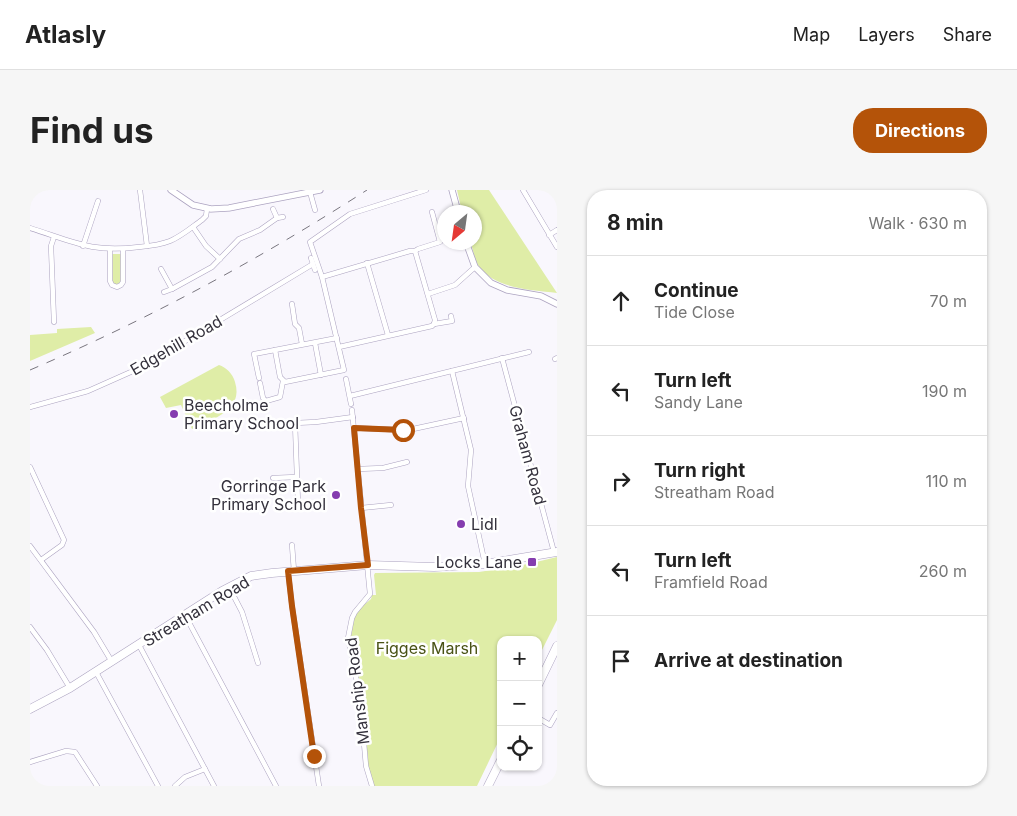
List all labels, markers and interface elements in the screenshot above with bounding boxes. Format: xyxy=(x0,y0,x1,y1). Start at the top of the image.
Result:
text: Atlasly xyxy=(25,20,106,49)
text: Map xyxy=(793,24,830,45)
text: Layers xyxy=(858,24,915,45)
text: Share xyxy=(943,24,992,45)
button: Directions xyxy=(853,108,987,153)
text: Find us xyxy=(30,109,154,151)
north arrow xyxy=(437,205,482,250)
text: 8 min xyxy=(607,210,664,235)
text: Walk · 630 m xyxy=(868,213,967,233)
text: Continue xyxy=(654,279,739,302)
icon: ahead xyxy=(607,287,635,315)
text: 70 m xyxy=(930,291,967,311)
text: Tide Close xyxy=(654,302,735,322)
street label: Edgehill Road xyxy=(127,311,225,379)
text: Turn left xyxy=(654,369,732,392)
icon: left xyxy=(607,377,635,405)
text: 190 m xyxy=(922,381,967,401)
text: Sandy Lane xyxy=(654,392,743,412)
place label: Beecholme Primary School xyxy=(184,395,299,433)
street label: Graham Road xyxy=(505,403,551,507)
marker: Beecholme Primary School xyxy=(168,408,180,420)
route start xyxy=(392,419,415,442)
text: Turn right xyxy=(654,459,745,482)
icon: right xyxy=(607,467,635,495)
text: 110 m xyxy=(925,471,967,491)
place label: Gorringe Park Primary School xyxy=(211,476,326,514)
text: Streatham Road xyxy=(654,482,775,502)
marker: Gorringe Park Primary School xyxy=(330,489,342,501)
place label: Lidl xyxy=(471,514,498,534)
marker: Lidl xyxy=(455,518,467,530)
text: Turn left xyxy=(654,549,732,572)
place label: Locks Lane xyxy=(436,552,522,572)
marker: Locks Lane xyxy=(526,556,538,568)
icon: left xyxy=(607,557,635,585)
text: 260 m xyxy=(919,561,967,581)
street label: Streatham Road xyxy=(139,571,253,651)
text: Framfield Road xyxy=(654,572,768,592)
street label: Manship Road xyxy=(341,636,373,746)
map controls xyxy=(497,636,542,771)
button: + xyxy=(497,636,542,681)
park label: Figges Marsh xyxy=(376,638,478,658)
icon: arrive xyxy=(607,647,635,675)
text: Arrive at destination xyxy=(654,649,843,672)
button: − xyxy=(497,681,542,726)
button: locate xyxy=(497,726,542,771)
route end xyxy=(303,745,326,768)

